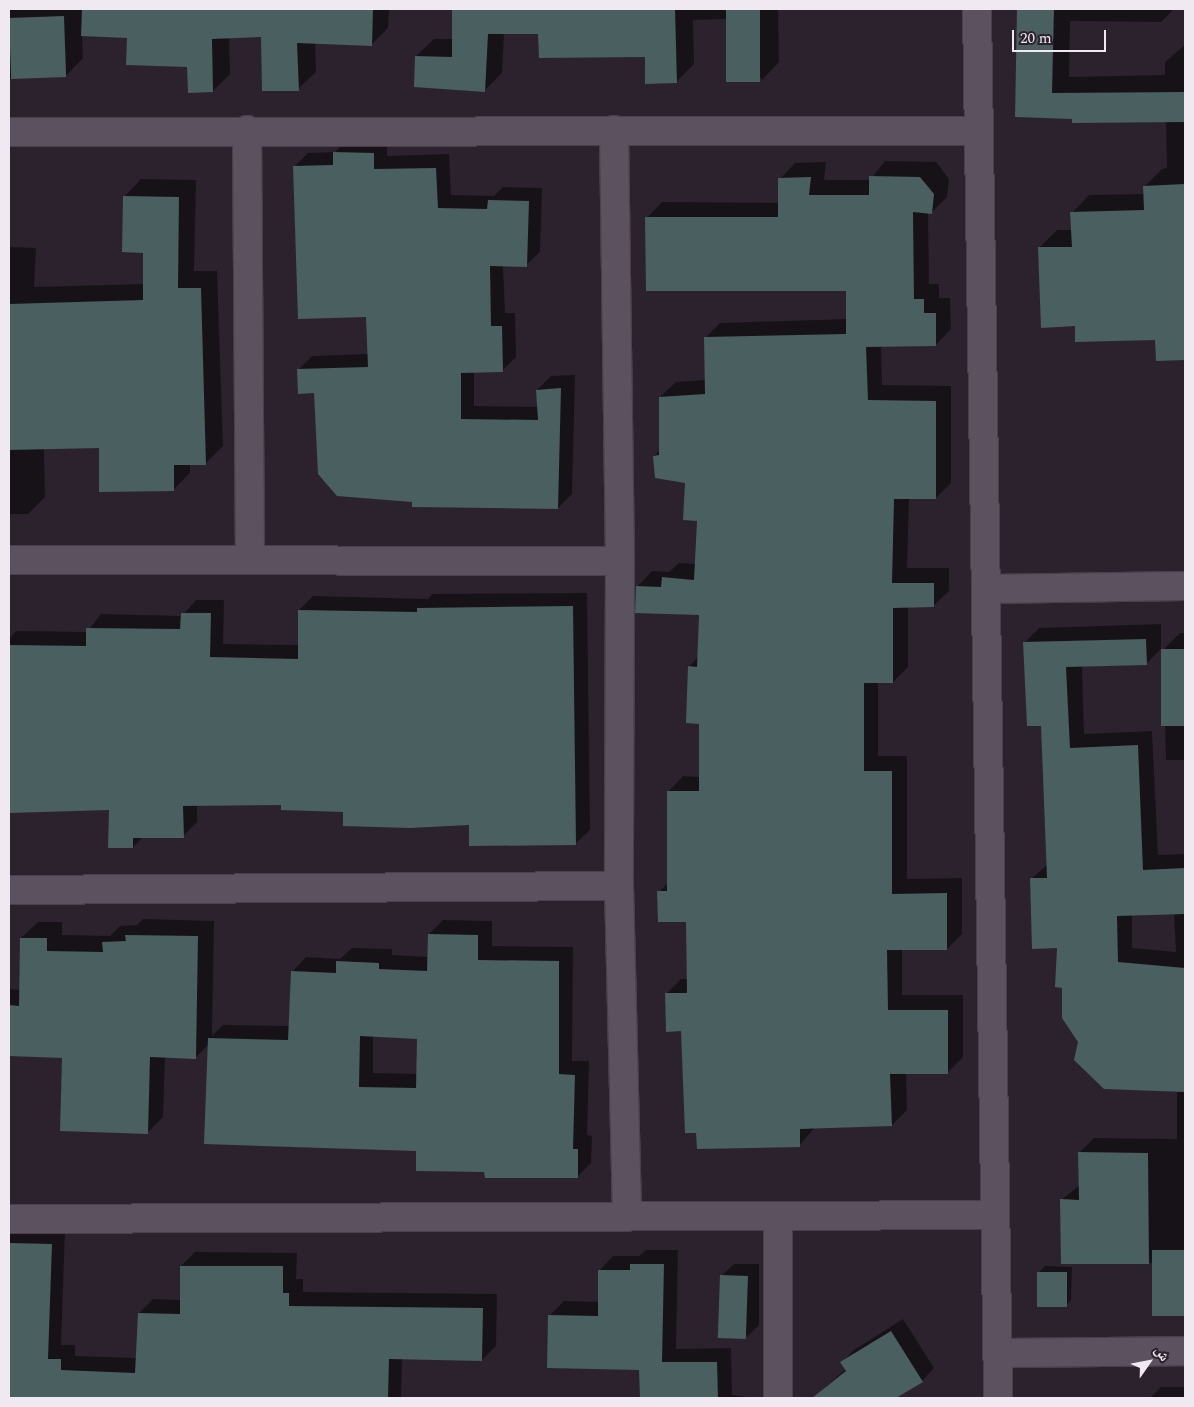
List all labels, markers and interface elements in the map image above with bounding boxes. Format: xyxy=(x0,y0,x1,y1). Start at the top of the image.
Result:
scale bar xyxy=(1014,20,1108,52)
text: 20 m xyxy=(1020,27,1052,50)
north arrow xyxy=(1124,1337,1174,1387)
text: ش xyxy=(1149,1342,1175,1366)

